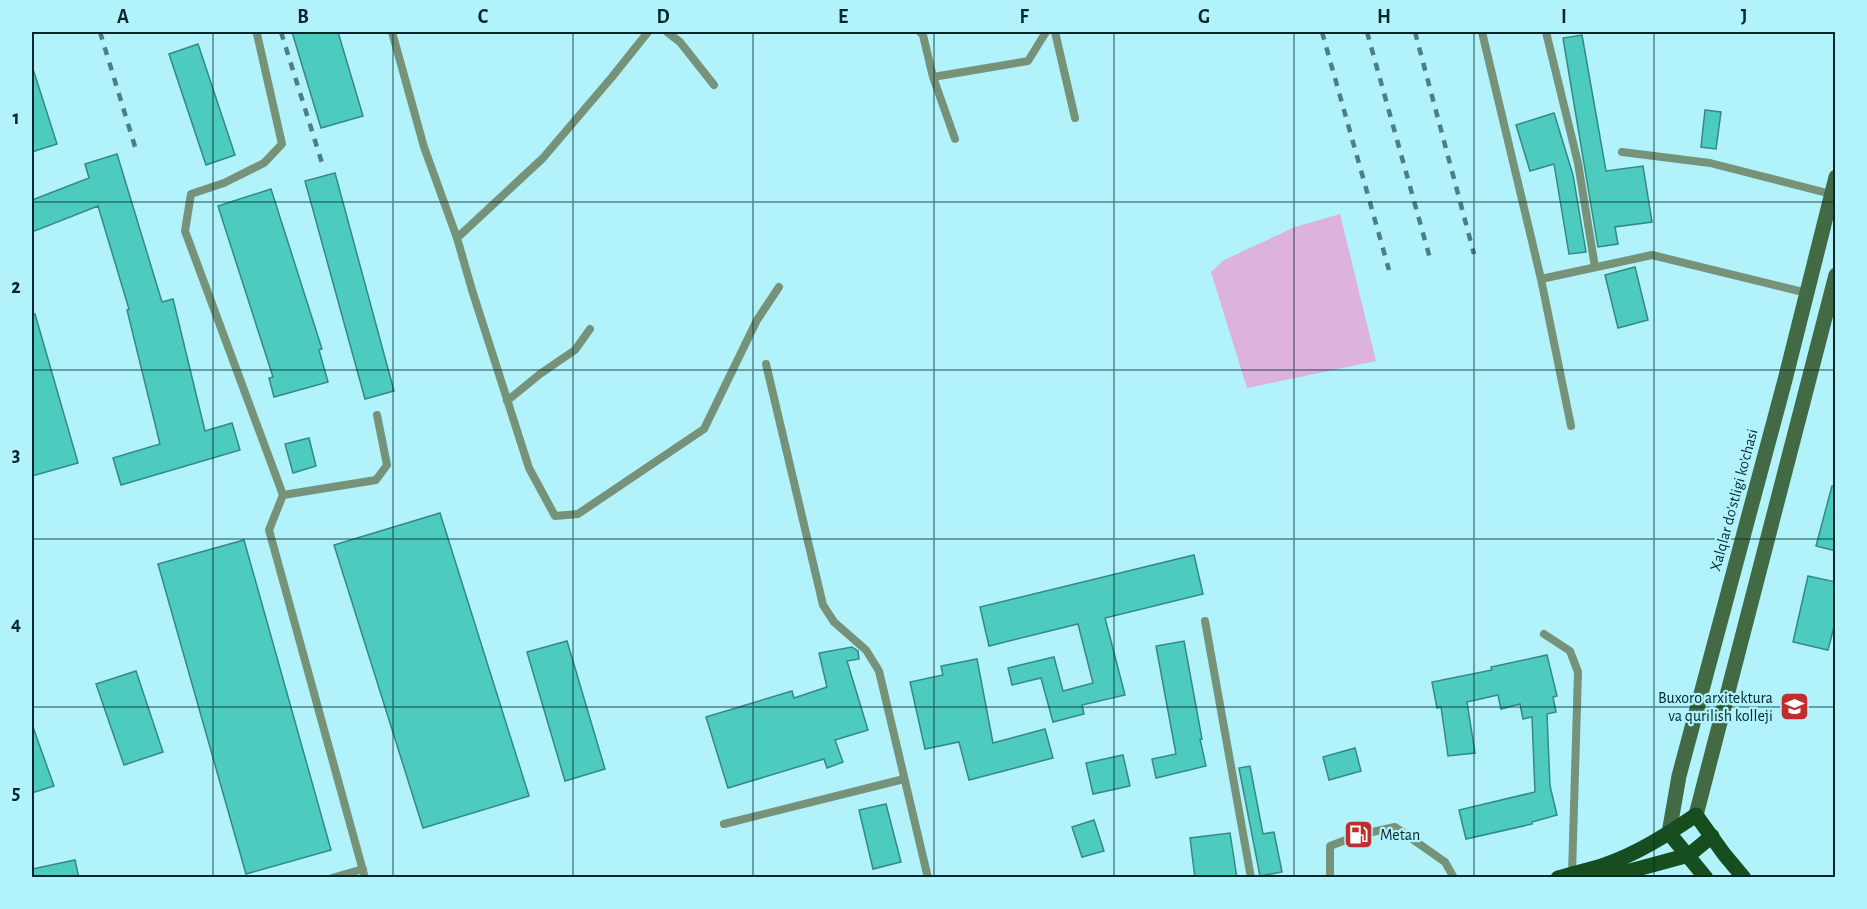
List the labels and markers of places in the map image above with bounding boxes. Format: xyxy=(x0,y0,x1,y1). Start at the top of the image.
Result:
place label: Buxoro arxitektura va qurilish kolleji xyxy=(1658,690,1773,725)
school or university icon: Buxoro arxitektura va qurilish kolleji xyxy=(1778,691,1810,723)
fuel station icon: Metan xyxy=(1343,819,1375,851)
place label: Metan xyxy=(1380,827,1420,843)

